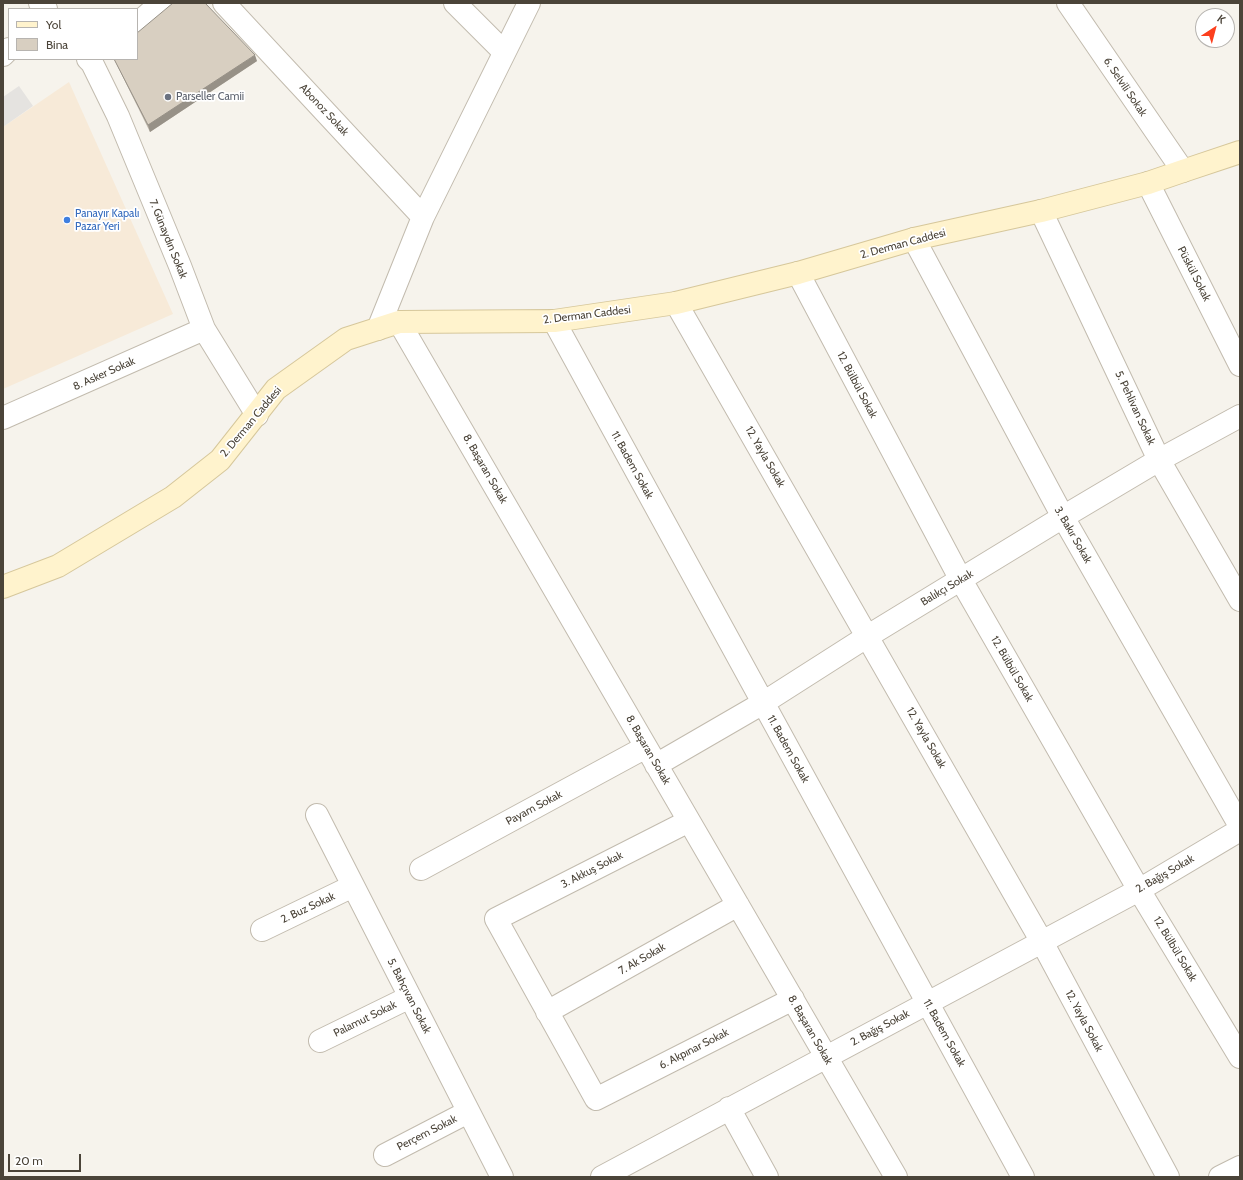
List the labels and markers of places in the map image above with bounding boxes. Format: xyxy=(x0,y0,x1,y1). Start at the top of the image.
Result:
place label: Parseller Camii xyxy=(176,90,244,104)
marker: Parseller Camii xyxy=(163,92,173,102)
place label: Panayır Kapalı Pazar Yeri xyxy=(75,207,139,233)
marker: Panayır Kapalı Pazar Yeri xyxy=(62,215,72,225)

